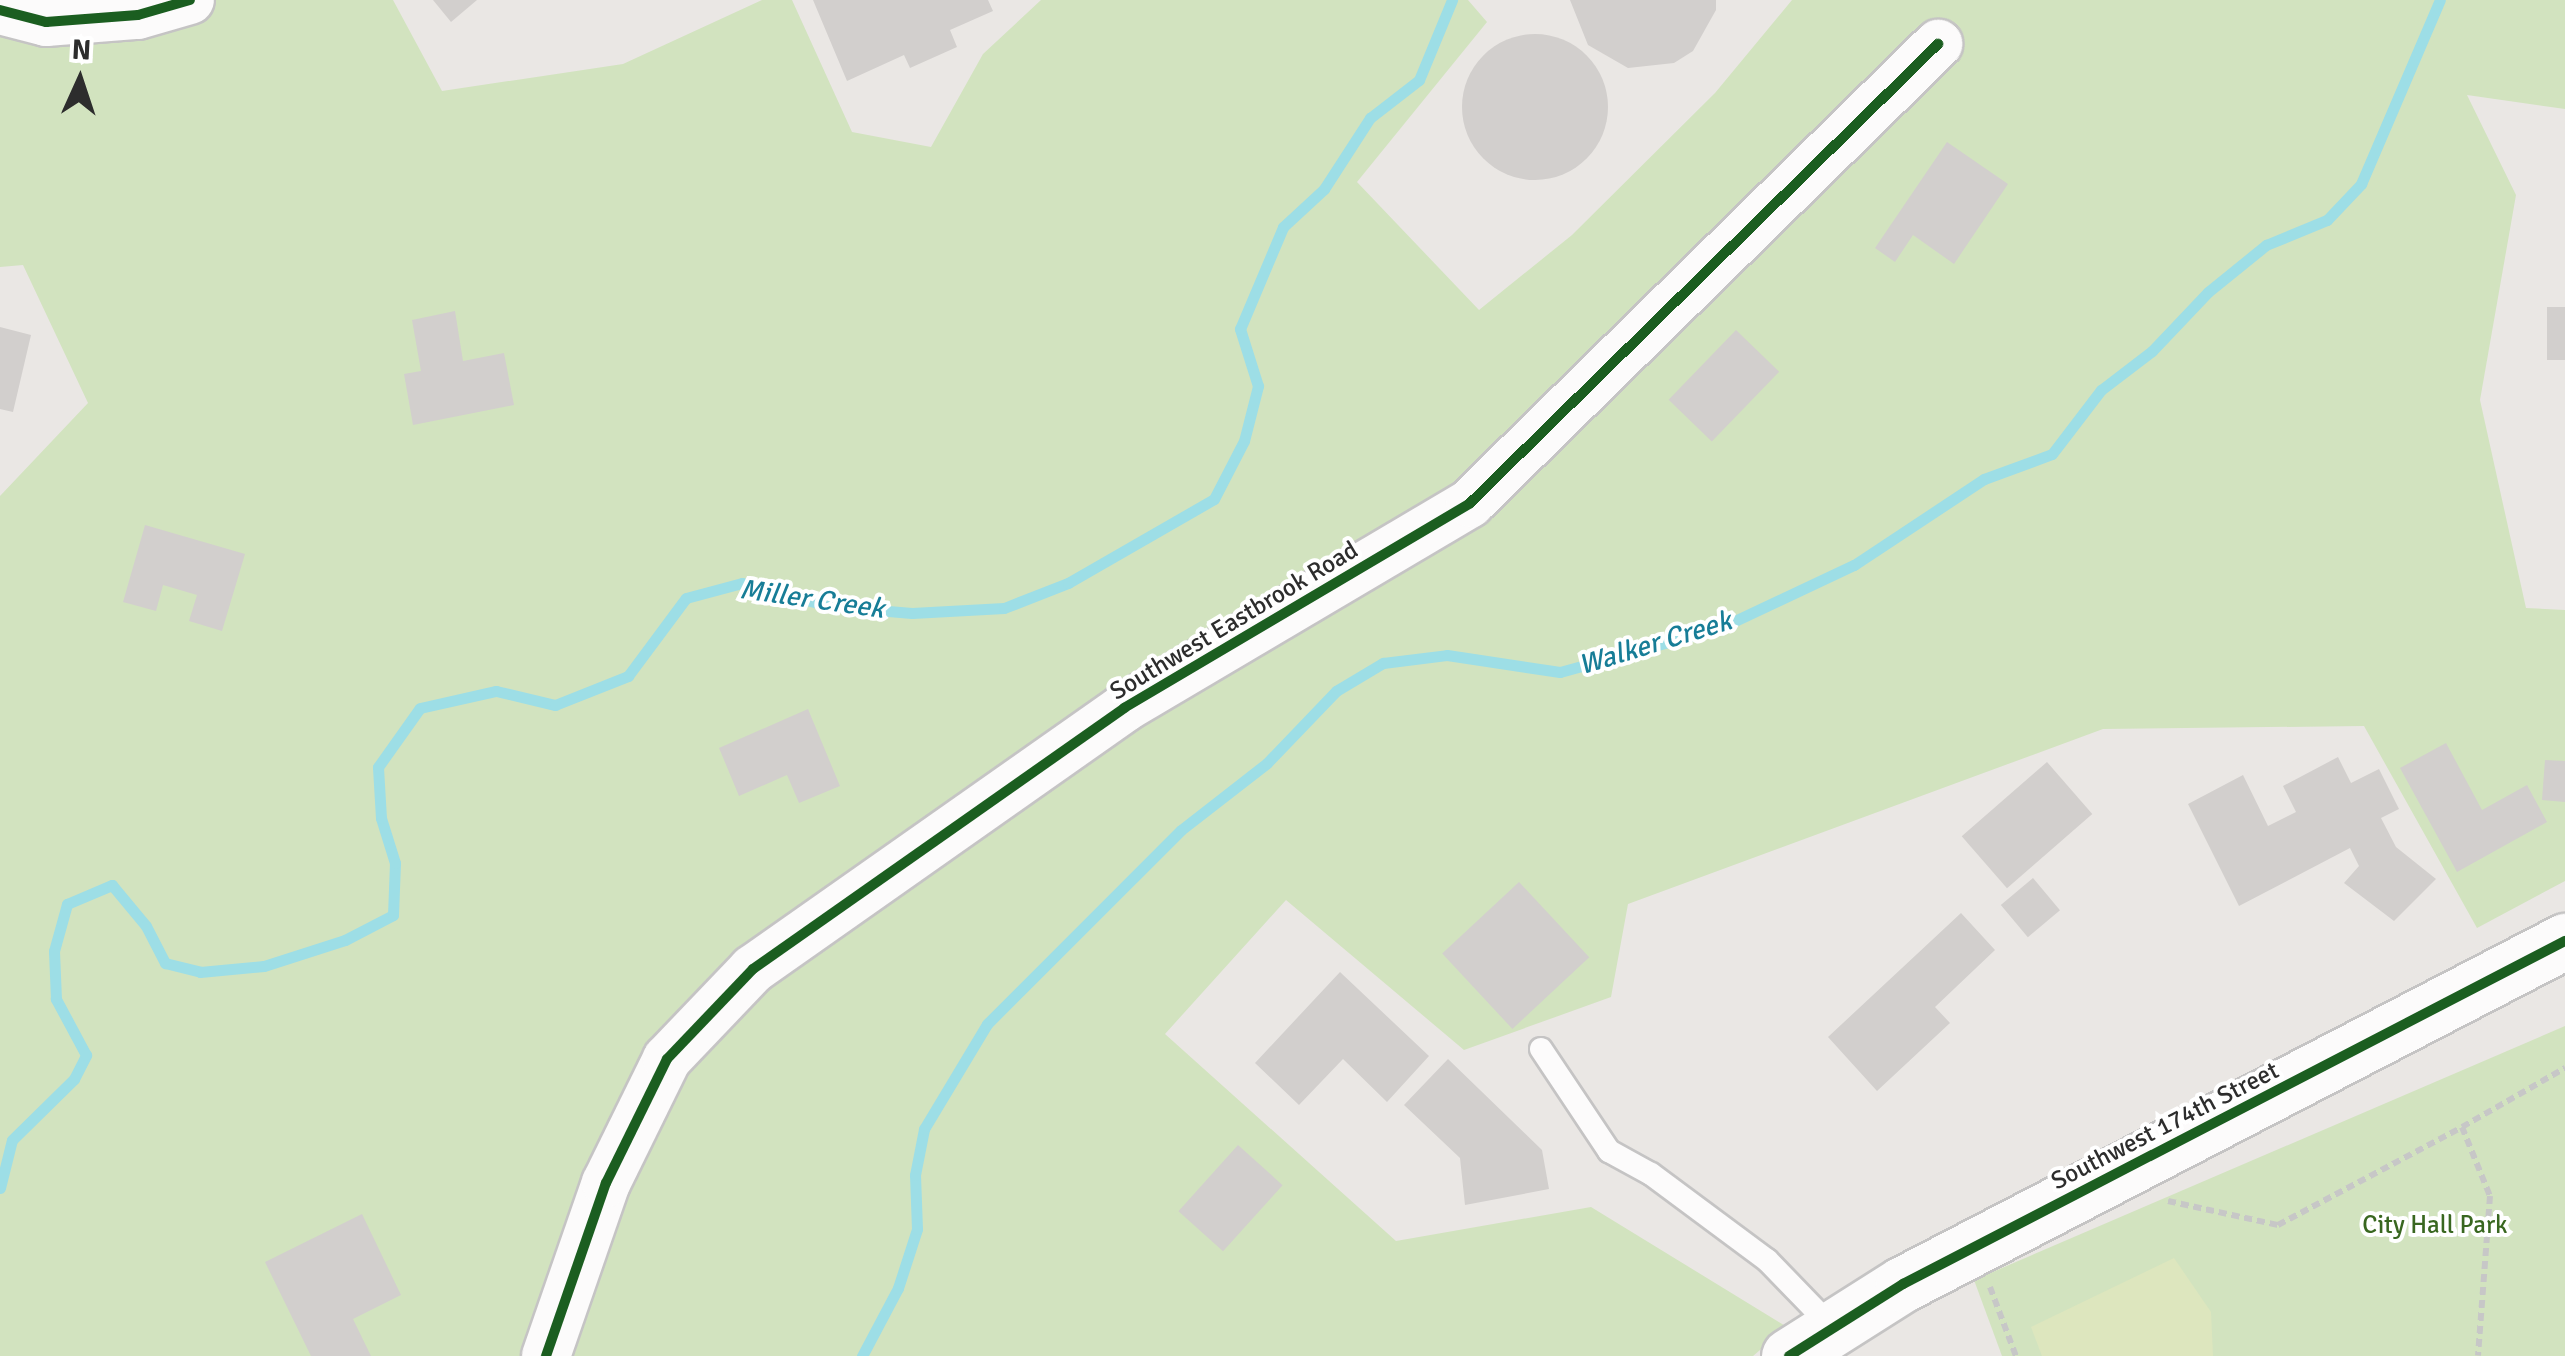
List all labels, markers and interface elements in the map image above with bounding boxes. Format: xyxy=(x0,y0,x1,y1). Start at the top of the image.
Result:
north arrow xyxy=(30,30,130,130)
text: N xyxy=(71,33,92,68)
street label: Southwest Eastbrook Road xyxy=(1105,535,1363,707)
water label: Miller Creek xyxy=(738,572,886,626)
water label: Walker Creek xyxy=(1575,604,1735,682)
street label: Southwest 174th Street xyxy=(2046,1056,2284,1196)
park label: City Hall Park xyxy=(2362,1210,2508,1240)

